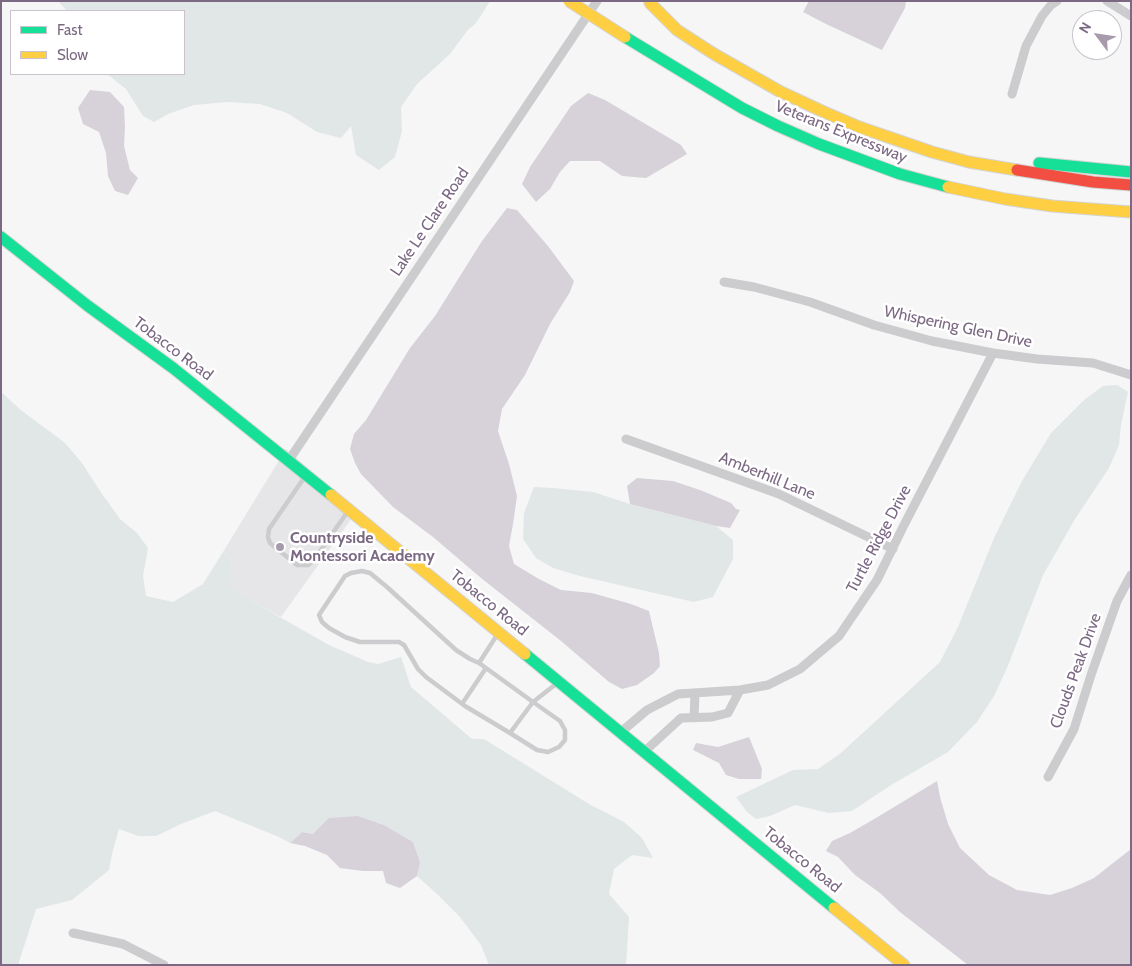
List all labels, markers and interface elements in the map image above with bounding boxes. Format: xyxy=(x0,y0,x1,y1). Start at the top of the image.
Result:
legend xyxy=(10,10,185,75)
north arrow xyxy=(1072,10,1122,60)
text: N xyxy=(1075,19,1095,37)
text: Fast xyxy=(57,21,82,39)
text: Slow xyxy=(57,46,88,64)
street label: Veterans Expressway xyxy=(772,97,910,167)
street label: Lake Le Clare Road xyxy=(387,164,473,280)
street label: Whispering Glen Drive xyxy=(882,302,1034,352)
street label: Tobacco Road xyxy=(130,313,216,385)
street label: Amberhill Lane xyxy=(716,448,818,504)
street label: Turtle Ridge Drive xyxy=(843,482,915,596)
place label: Countryside Montessori Academy xyxy=(290,528,435,566)
marker: Countryside Montessori Academy xyxy=(274,541,286,553)
street label: Tobacco Road xyxy=(446,566,532,640)
street label: Clouds Peak Drive xyxy=(1046,611,1106,731)
street label: Tobacco Road xyxy=(759,823,845,897)

